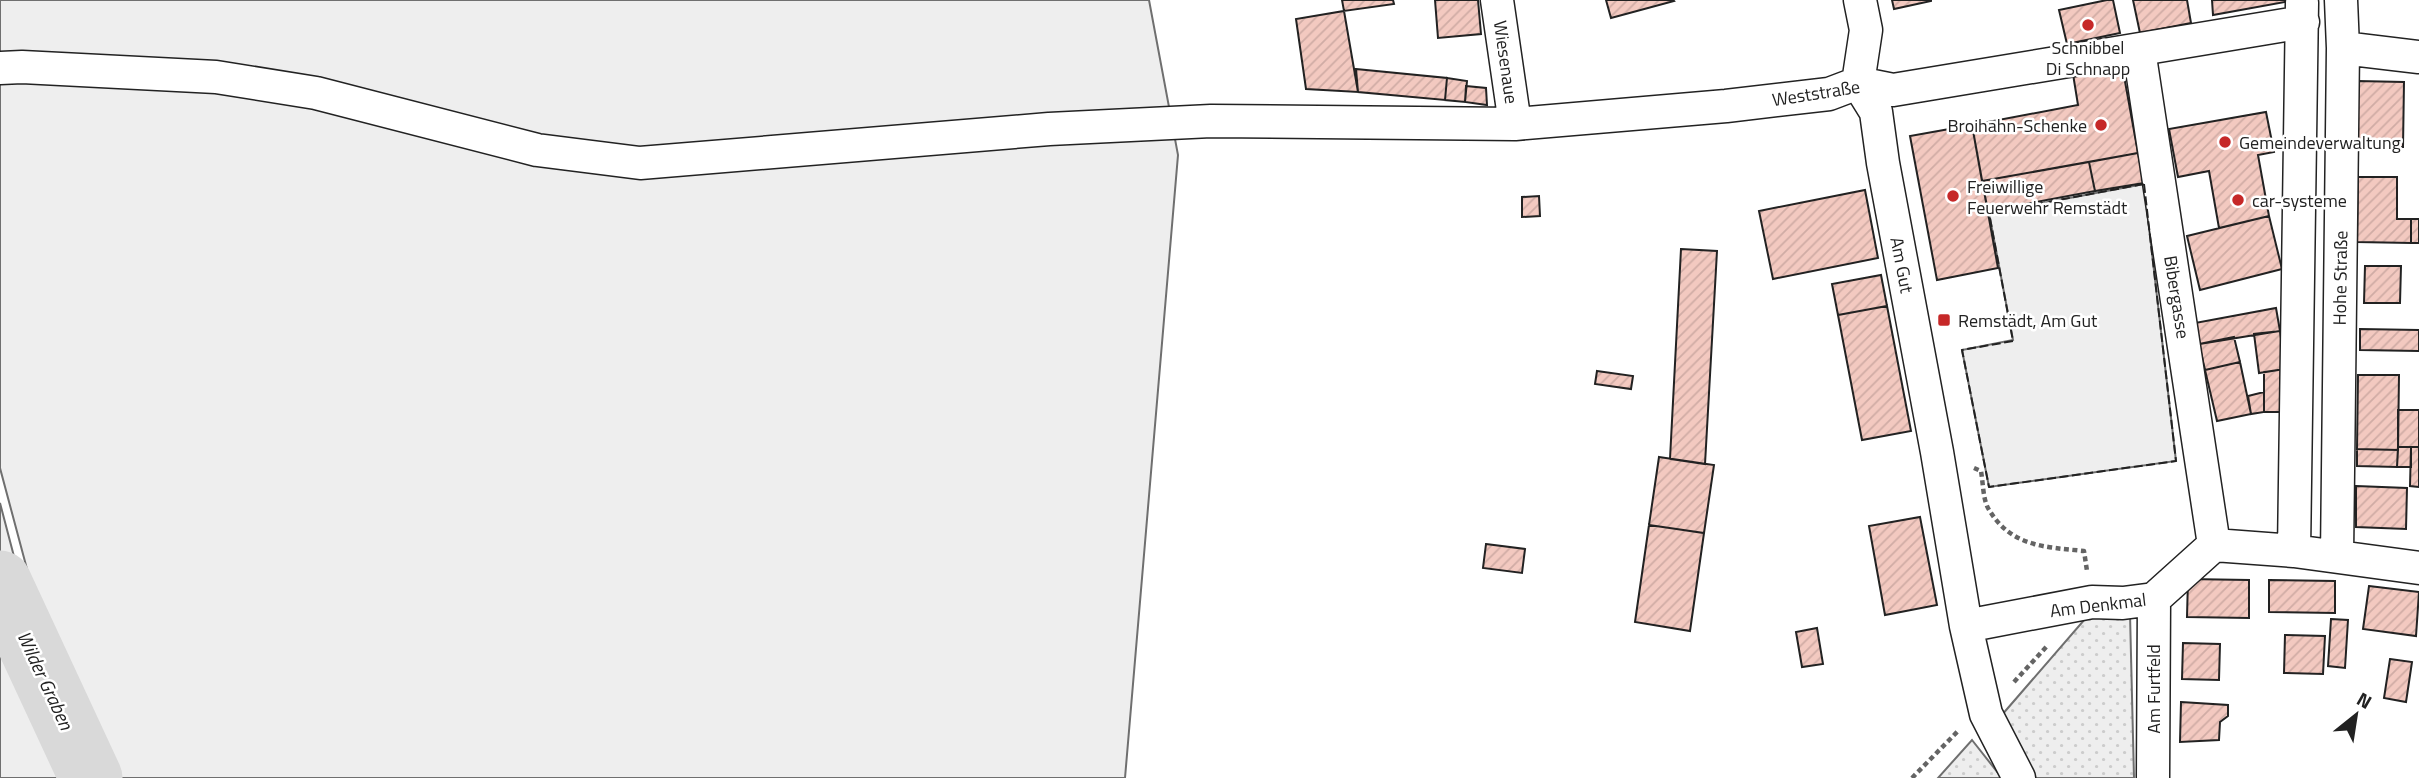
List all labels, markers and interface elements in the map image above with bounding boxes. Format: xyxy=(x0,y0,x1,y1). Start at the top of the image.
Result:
marker: Schnibbel Di Schnapp xyxy=(2080,17,2096,33)
street label: Wiesenaue xyxy=(1487,19,1525,105)
place label: Schnibbel Di Schnapp xyxy=(2046,34,2130,82)
street label: Weststraße xyxy=(1770,73,1862,113)
place label: Broihahn-Schenke xyxy=(1948,112,2087,139)
marker: Broihahn-Schenke xyxy=(2093,117,2109,133)
place label: Gemeindeverwaltung xyxy=(2239,129,2401,156)
marker: Gemeindeverwaltung xyxy=(2217,134,2233,150)
place label: Freiwillige Feuerwehr Remstädt xyxy=(1967,173,2128,221)
place label: car-systeme xyxy=(2252,187,2347,214)
marker: Freiwillige Feuerwehr Remstädt xyxy=(1945,188,1961,204)
marker: car-systeme xyxy=(2230,192,2246,208)
street label: Hohe Straße xyxy=(2326,230,2354,326)
street label: Am Gut xyxy=(1883,235,1921,296)
street label: Bibergasse xyxy=(2157,254,2197,340)
place label: Remstädt, Am Gut xyxy=(1958,307,2098,334)
marker: Remstädt, Am Gut xyxy=(1936,312,1952,328)
street label: Am Denkmal xyxy=(2048,586,2148,624)
water label: Wilder Graben xyxy=(10,626,82,735)
street label: Am Furtfeld xyxy=(2140,644,2167,734)
north arrow xyxy=(2321,680,2391,750)
text: N xyxy=(2352,684,2378,716)

